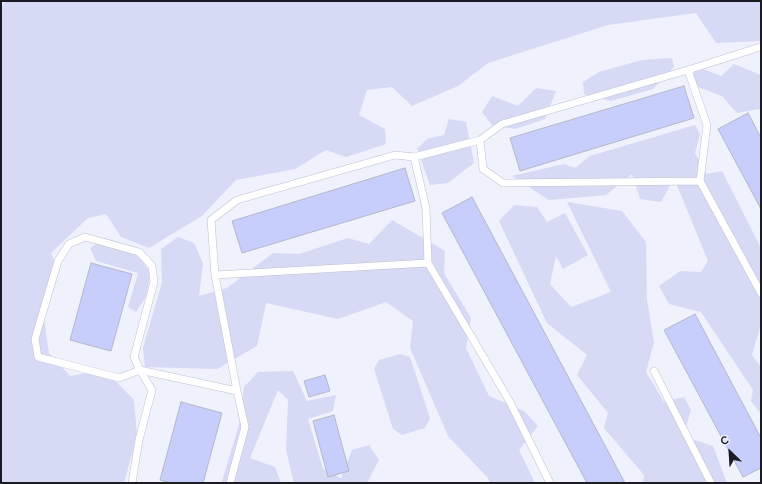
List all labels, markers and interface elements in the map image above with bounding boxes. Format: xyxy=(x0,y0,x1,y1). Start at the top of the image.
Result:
north arrow xyxy=(710,432,750,472)
text: С xyxy=(719,433,731,448)

